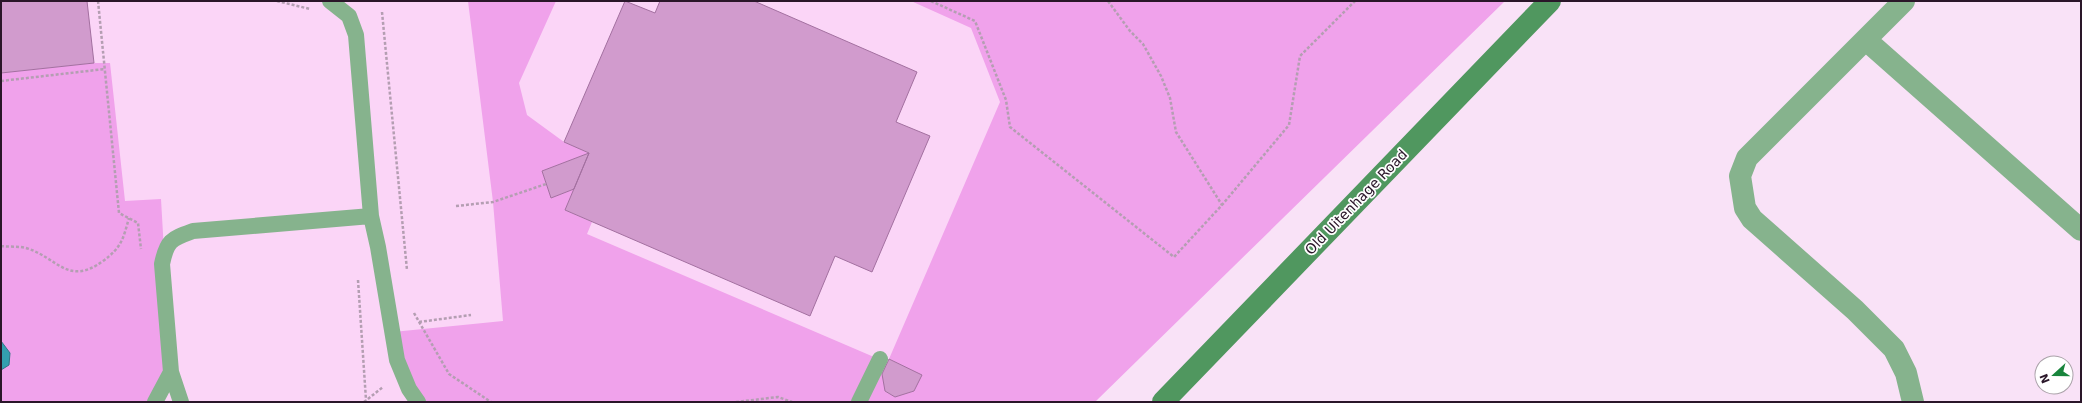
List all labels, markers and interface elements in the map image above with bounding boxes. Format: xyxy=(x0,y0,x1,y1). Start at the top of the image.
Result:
street label: Old Uitenhage Road xyxy=(1302,146,1410,258)
north arrow xyxy=(2034,355,2074,395)
text: N xyxy=(2037,372,2053,385)

